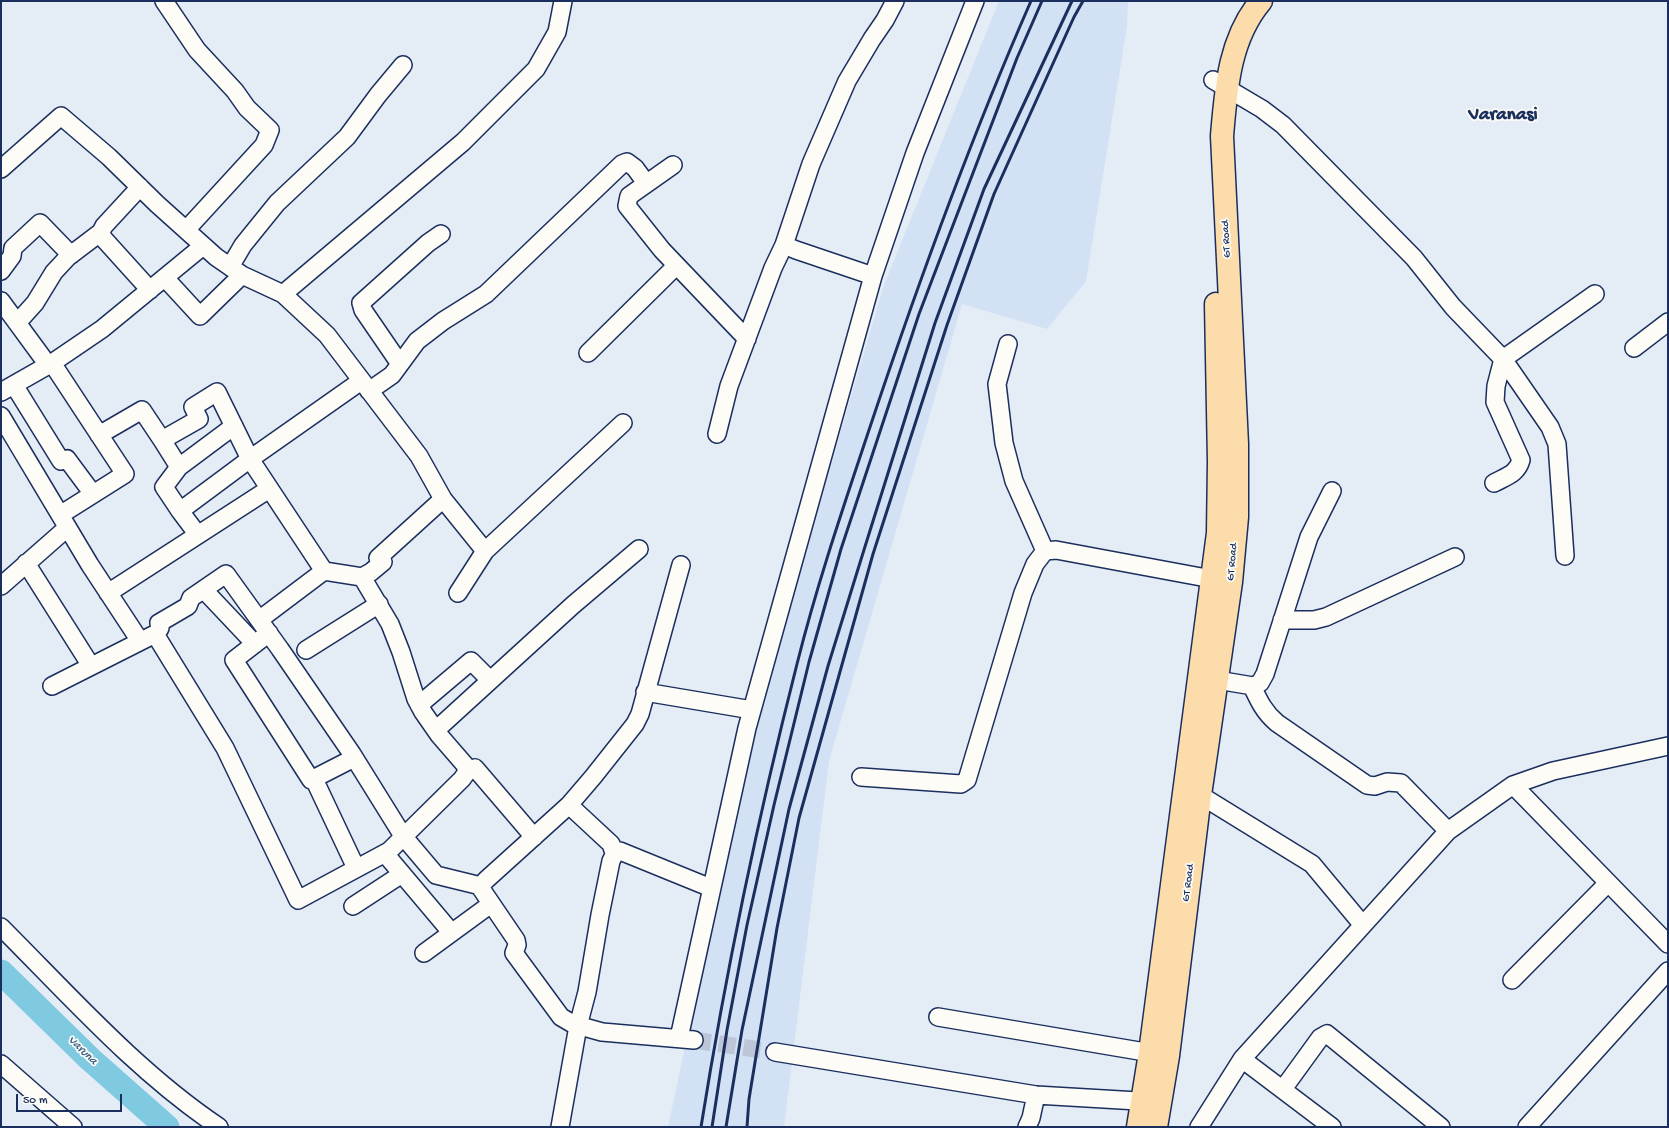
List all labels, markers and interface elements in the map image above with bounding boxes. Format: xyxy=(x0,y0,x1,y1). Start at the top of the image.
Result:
district label: Varanasi xyxy=(1468,105,1538,127)
street label: GT Road xyxy=(1219,220,1235,258)
street label: GT Road xyxy=(1225,543,1241,581)
street label: GT Road xyxy=(1180,863,1198,903)
water label: Varuna xyxy=(64,1033,100,1069)
scale bar xyxy=(18,1086,124,1112)
text: 50 m xyxy=(23,1094,48,1108)

